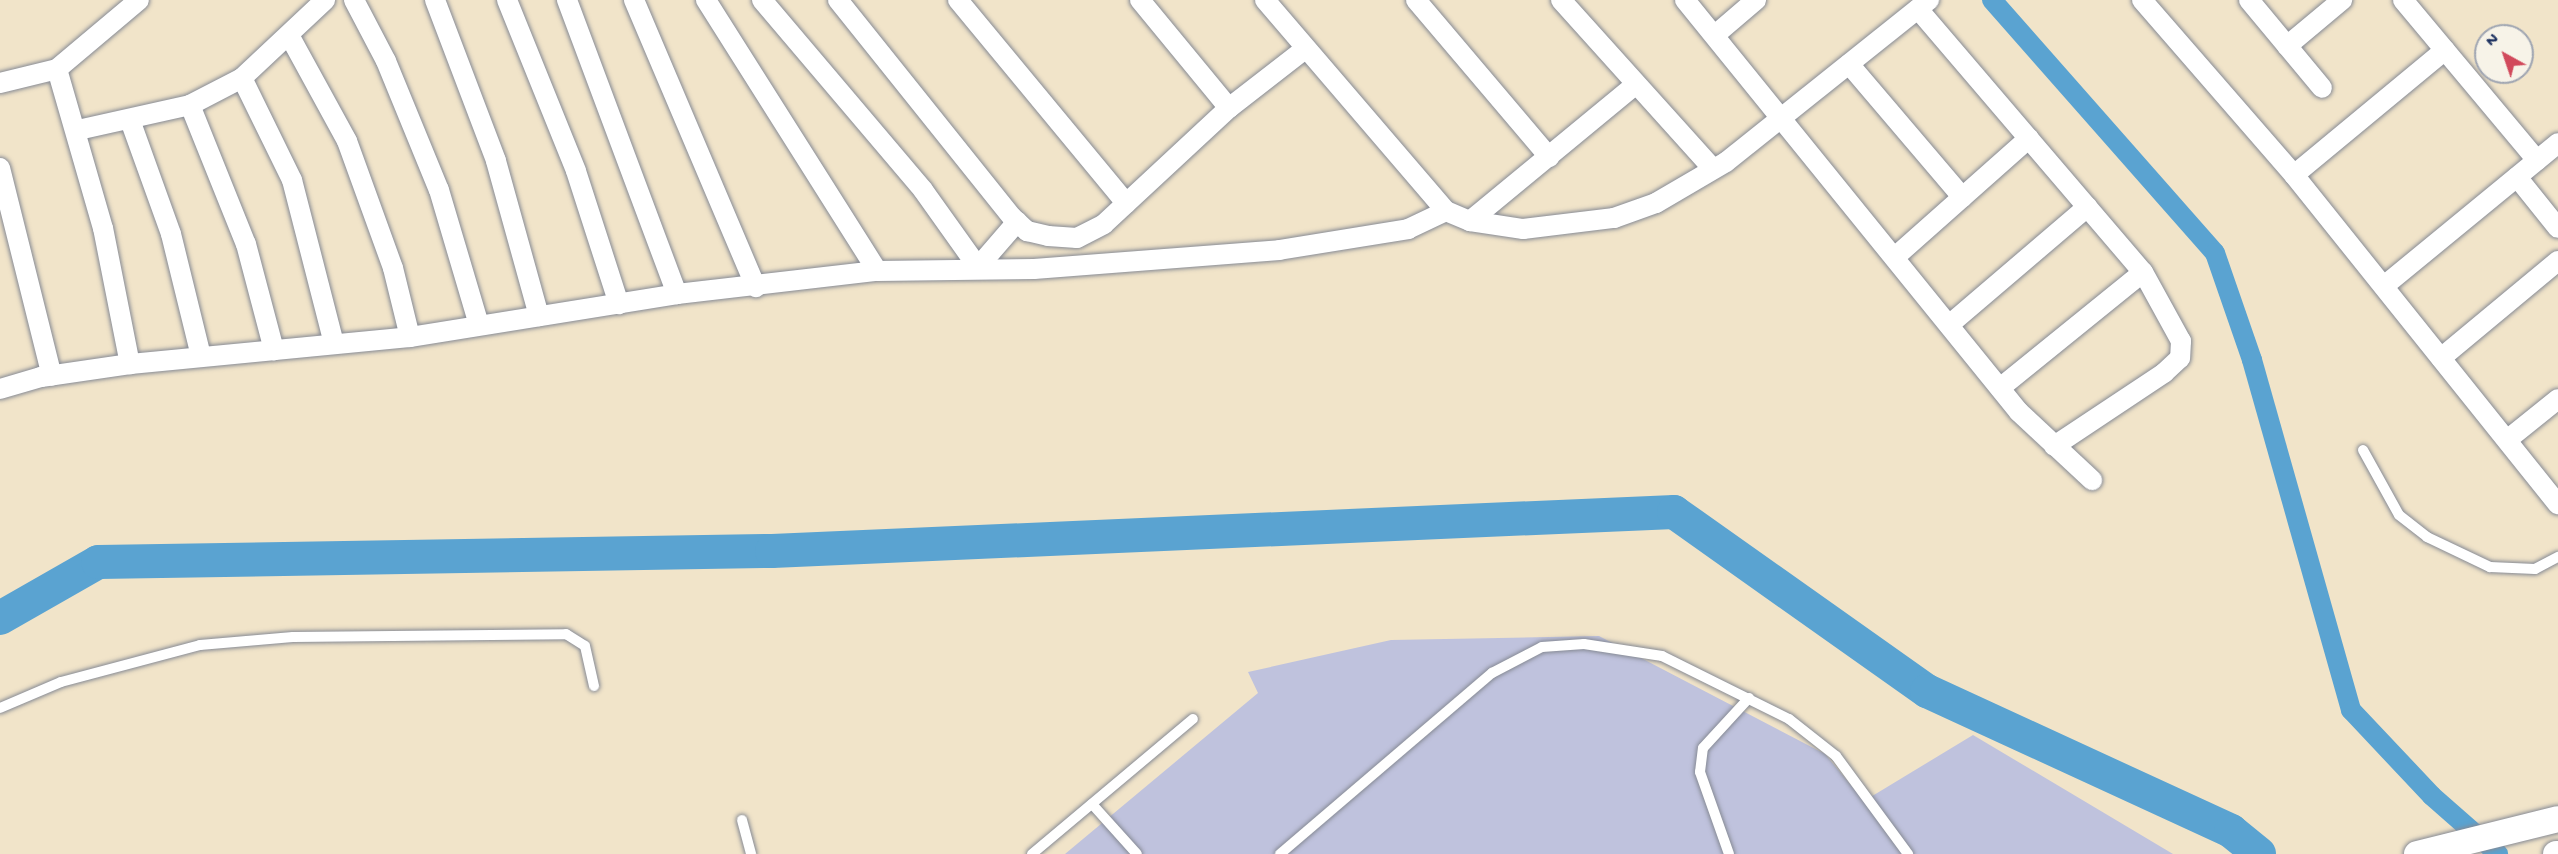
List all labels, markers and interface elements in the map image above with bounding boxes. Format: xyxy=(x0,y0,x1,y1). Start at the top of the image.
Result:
north arrow xyxy=(2474,24,2534,84)
text: N xyxy=(2483,31,2503,52)

